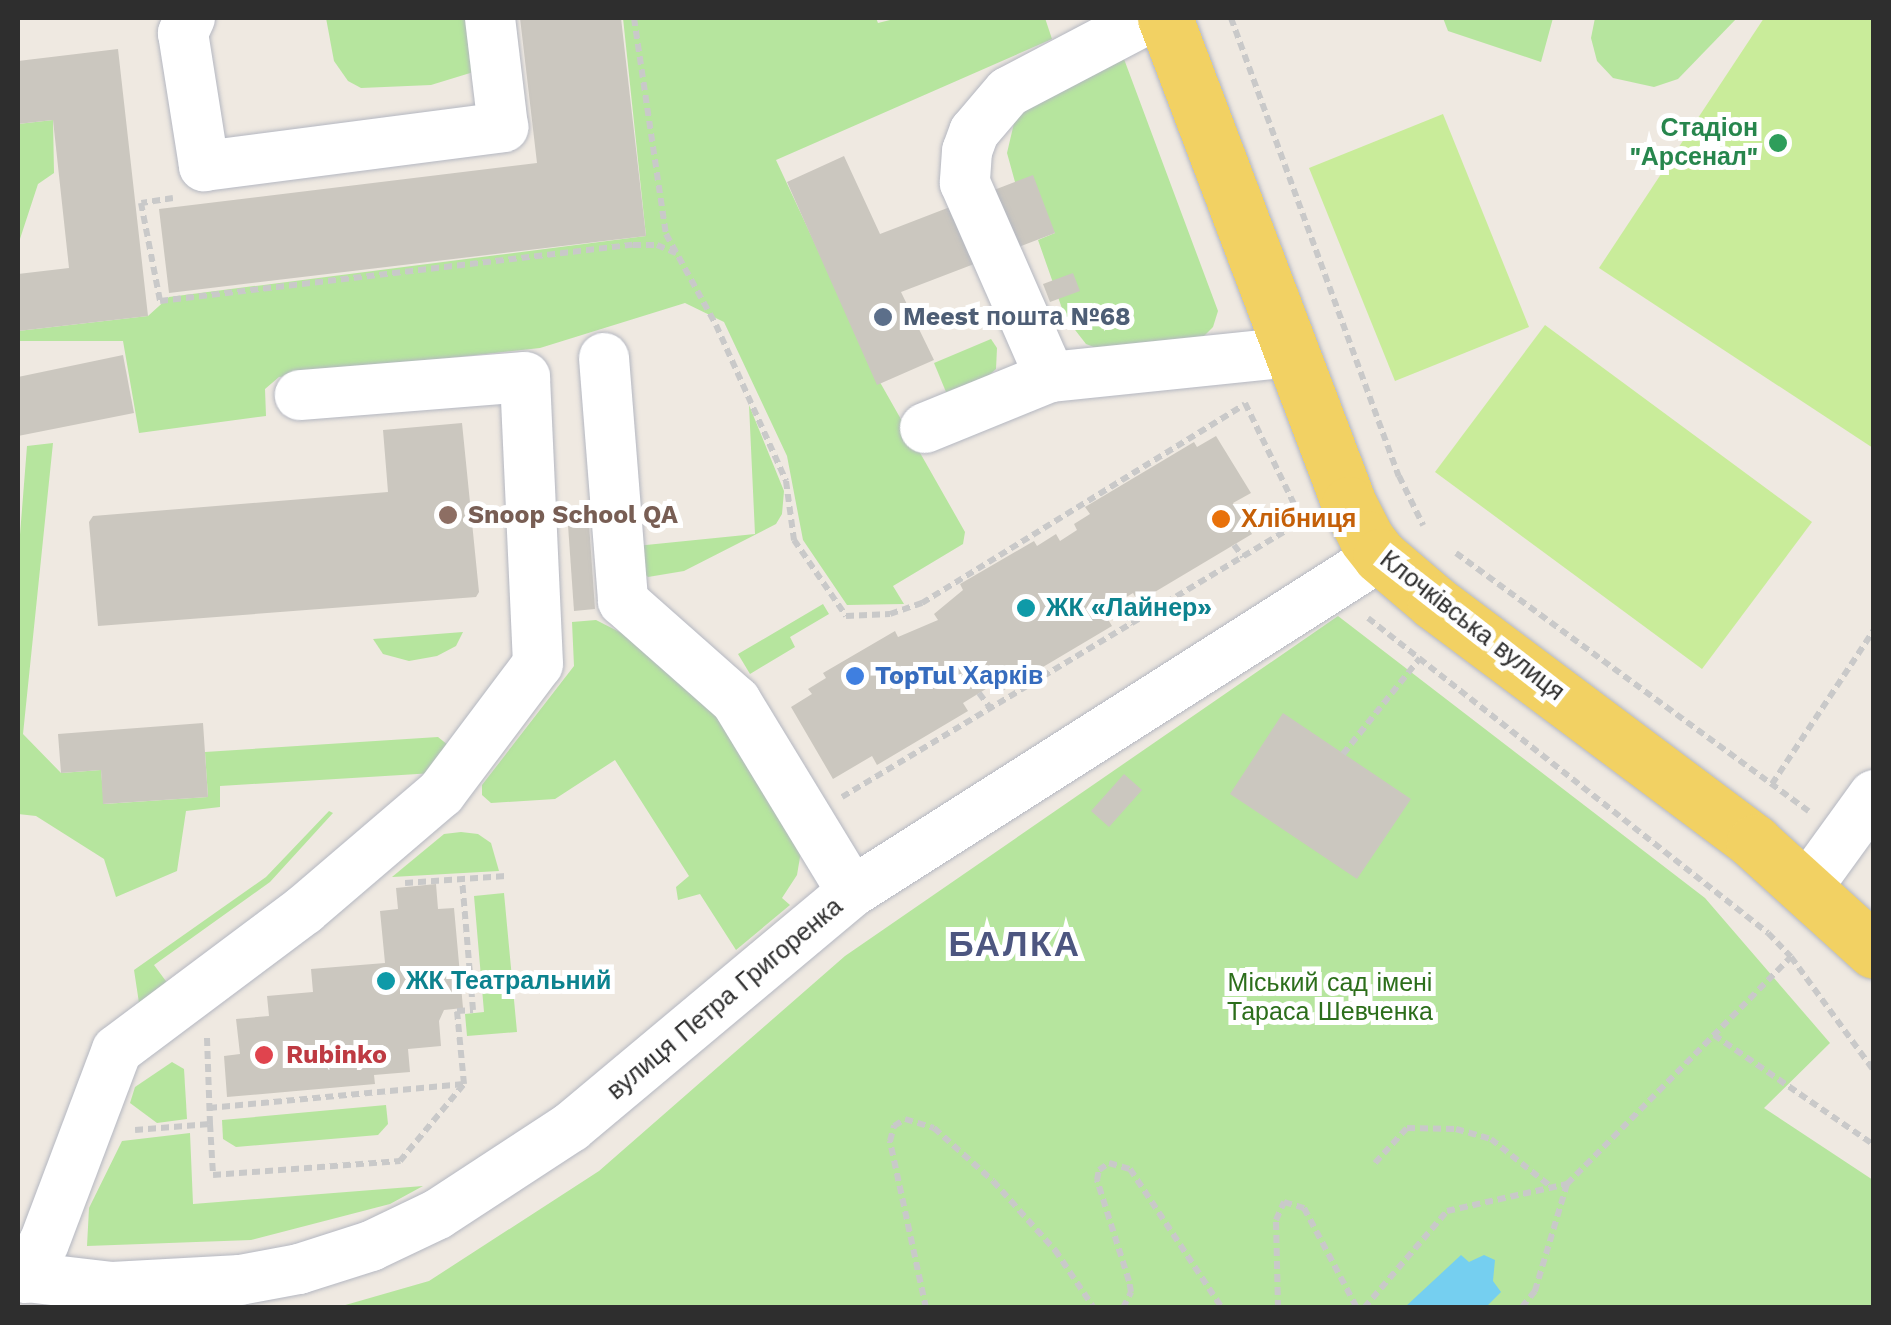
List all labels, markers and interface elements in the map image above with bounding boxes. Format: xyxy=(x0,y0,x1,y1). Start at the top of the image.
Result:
place label: Стадіон "Арсенал" xyxy=(1630,114,1758,173)
marker: Стадіон "Арсенал" xyxy=(1767,132,1789,154)
place label: Meest пошта №68 xyxy=(903,302,1131,332)
marker: Meest пошта №68 xyxy=(872,306,894,328)
place label: Snoop School QA xyxy=(468,500,678,530)
marker: Snoop School QA xyxy=(437,504,459,526)
place label: Хлібниця xyxy=(1241,504,1356,534)
marker: Хлібниця xyxy=(1210,508,1232,530)
street label: Клочківська вулиця xyxy=(1374,545,1570,707)
place label: ЖК «Лайнер» xyxy=(1046,593,1212,623)
marker: ЖК «Лайнер» xyxy=(1015,597,1037,619)
place label: TopTul Харків xyxy=(875,661,1044,691)
marker: TopTul Харків xyxy=(844,665,866,687)
street label: вулиця Петра Григоренка xyxy=(601,892,849,1106)
district label: БАЛКА xyxy=(948,923,1082,965)
place label: ЖК Театральний xyxy=(406,966,611,996)
park label: Міський сад імені Тараса Шевченка xyxy=(1227,969,1433,1028)
marker: ЖК Театральний xyxy=(375,970,397,992)
place label: Rubinko xyxy=(286,1040,387,1070)
marker: Rubinko xyxy=(251,1042,277,1068)

